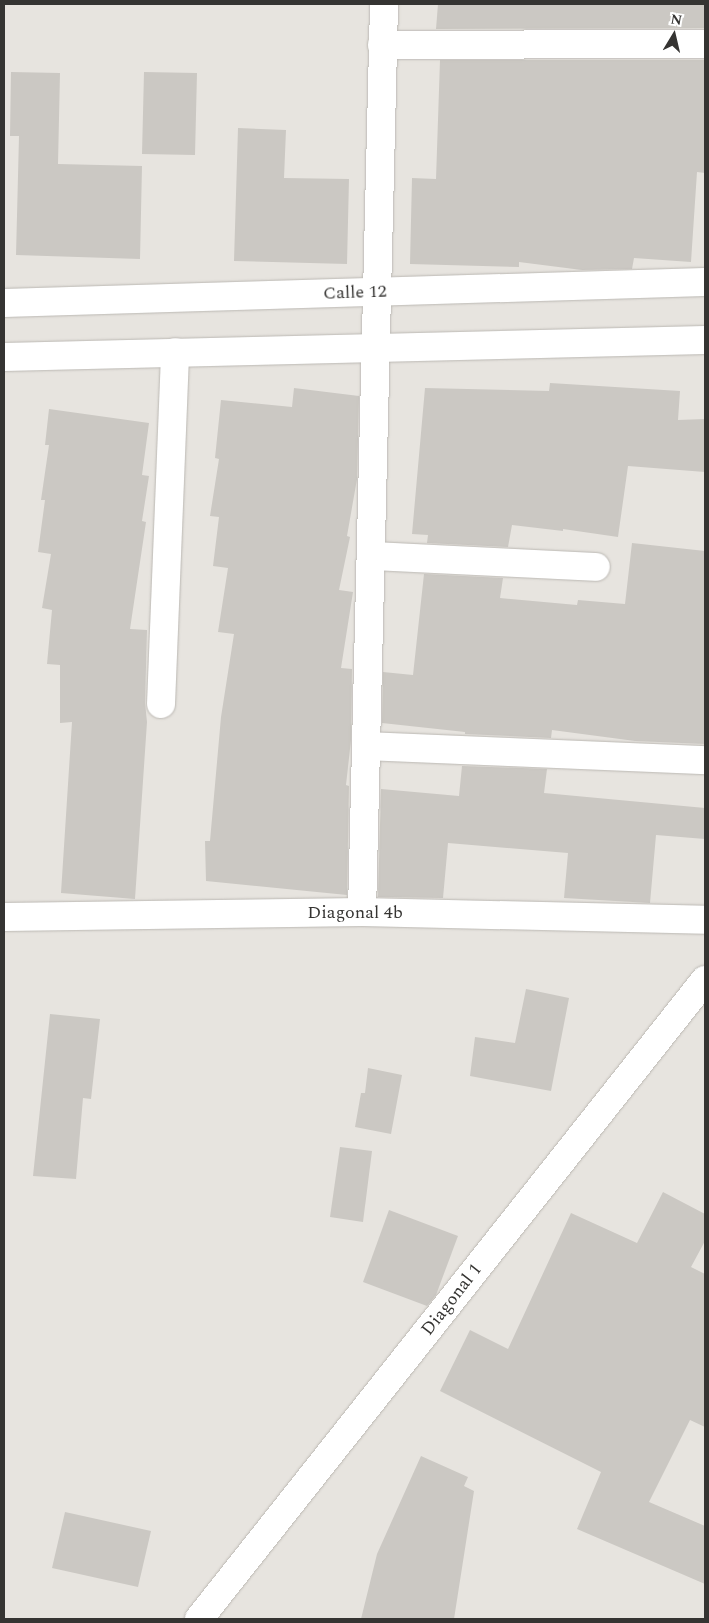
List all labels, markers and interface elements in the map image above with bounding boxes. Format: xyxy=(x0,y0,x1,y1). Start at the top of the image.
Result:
text: N xyxy=(669,8,684,31)
north arrow xyxy=(649,10,699,60)
street label: Calle 12 xyxy=(323,281,387,305)
street label: Diagonal 4b xyxy=(307,902,403,924)
street label: Diagonal 1 xyxy=(417,1260,487,1340)

